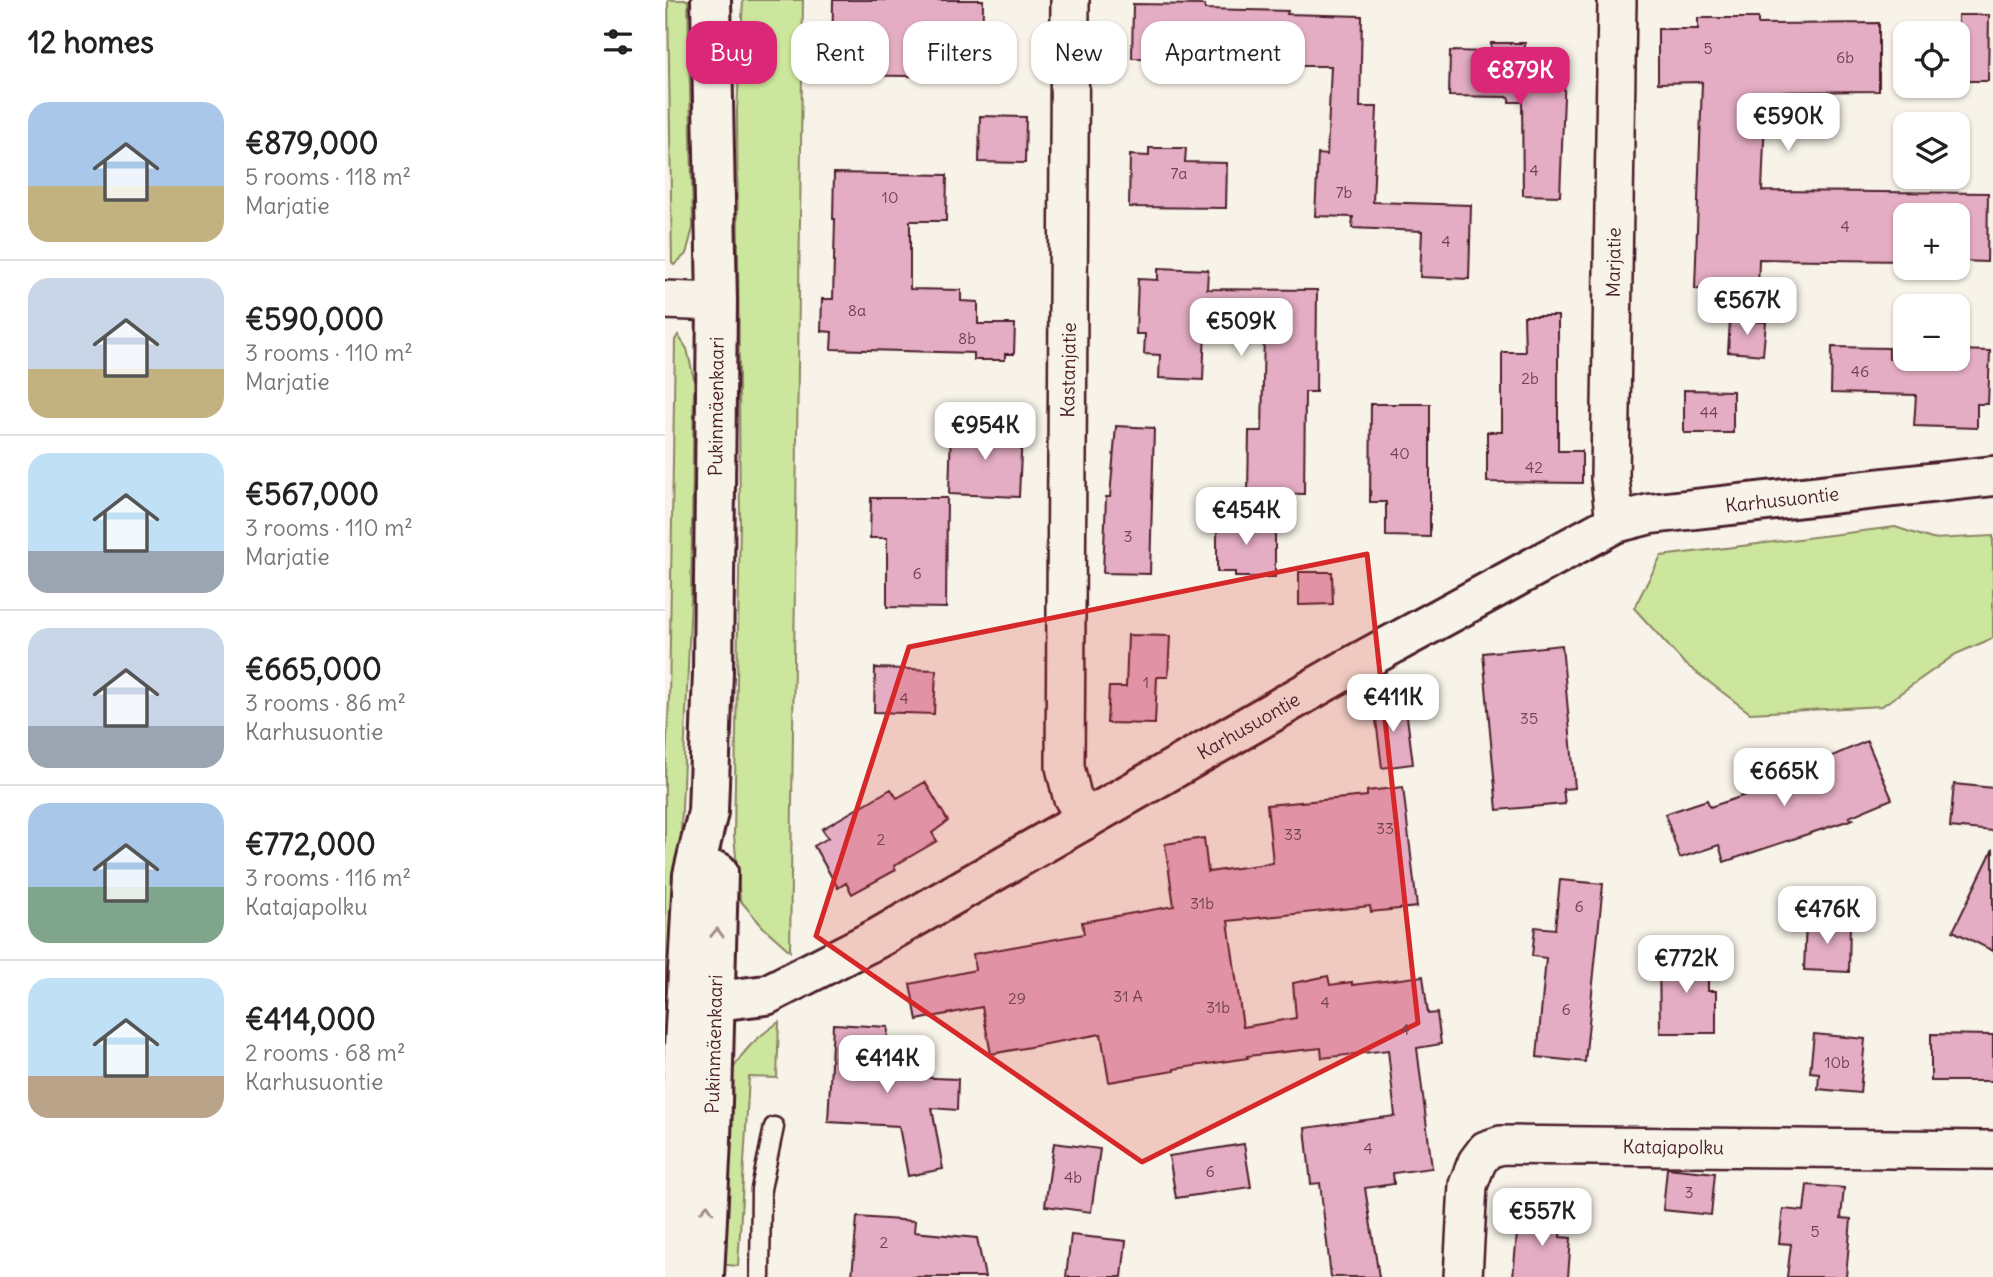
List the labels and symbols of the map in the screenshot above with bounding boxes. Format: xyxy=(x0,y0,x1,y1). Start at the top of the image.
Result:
house number: 5 xyxy=(1703,38,1713,58)
house number: 6b xyxy=(1836,47,1854,67)
pin: €879K xyxy=(1471,48,1569,107)
pin: €590K xyxy=(1739,94,1837,153)
house number: 4 xyxy=(1529,160,1539,180)
house number: 7a xyxy=(1171,163,1187,183)
house number: 7b xyxy=(1336,182,1352,202)
house number: 10 xyxy=(882,187,898,207)
house number: 4 xyxy=(1840,216,1850,236)
street label: Marjatie xyxy=(1601,227,1626,297)
house number: 4 xyxy=(1441,231,1451,251)
pin: €567K xyxy=(1698,278,1796,337)
pin: €509K xyxy=(1192,298,1290,358)
house number: 8a xyxy=(848,300,866,320)
street label: Kastanjatie xyxy=(1055,322,1081,418)
house number: 8b xyxy=(958,328,976,348)
street label: Pukinmäenkaari xyxy=(703,337,729,476)
house number: 46 xyxy=(1851,361,1869,381)
house number: 2b xyxy=(1521,368,1539,388)
pin: €954K xyxy=(936,402,1034,462)
house number: 44 xyxy=(1700,402,1718,422)
house number: 40 xyxy=(1390,443,1410,463)
house number: 42 xyxy=(1525,457,1543,477)
street label: Karhusuontie xyxy=(1724,481,1840,518)
pin: €454K xyxy=(1197,488,1295,547)
house number: 3 xyxy=(1123,526,1133,546)
house number: 6 xyxy=(912,563,922,583)
house number: 1 xyxy=(1143,672,1149,692)
pin: €411K xyxy=(1344,674,1442,734)
street label: Karhusuontie xyxy=(1193,687,1304,765)
house number: 4 xyxy=(899,688,909,708)
house number: 35 xyxy=(1520,708,1538,728)
pin: €665K xyxy=(1735,748,1833,808)
house number: 33 xyxy=(1376,818,1394,838)
house number: 33 xyxy=(1284,824,1302,844)
house number: 2 xyxy=(877,829,886,849)
pin: €476K xyxy=(1778,886,1876,946)
house number: 31b xyxy=(1190,893,1214,913)
house number: 6 xyxy=(1574,896,1584,916)
one-way arrow xyxy=(709,927,725,938)
pin: €772K xyxy=(1637,936,1735,995)
street label: Pukinmäenkaari xyxy=(700,974,727,1114)
house number: 31 A xyxy=(1113,986,1143,1006)
house number: 29 xyxy=(1008,988,1026,1008)
house number: 4 xyxy=(1320,992,1330,1012)
house number: 31b xyxy=(1206,997,1230,1017)
house number: 6 xyxy=(1561,999,1571,1019)
house number: 4 xyxy=(1400,1019,1410,1039)
pin: €414K xyxy=(838,1036,936,1095)
house number: 10b xyxy=(1824,1052,1850,1072)
street label: Katajapolku xyxy=(1622,1134,1724,1159)
house number: 4 xyxy=(1363,1138,1373,1158)
house number: 6 xyxy=(1205,1161,1215,1181)
house number: 4b xyxy=(1064,1167,1082,1187)
house number: 3 xyxy=(1684,1182,1694,1202)
pin: €557K xyxy=(1493,1188,1591,1248)
one-way arrow xyxy=(700,1203,715,1214)
house number: 5 xyxy=(1810,1221,1820,1241)
house number: 2 xyxy=(880,1232,889,1252)

